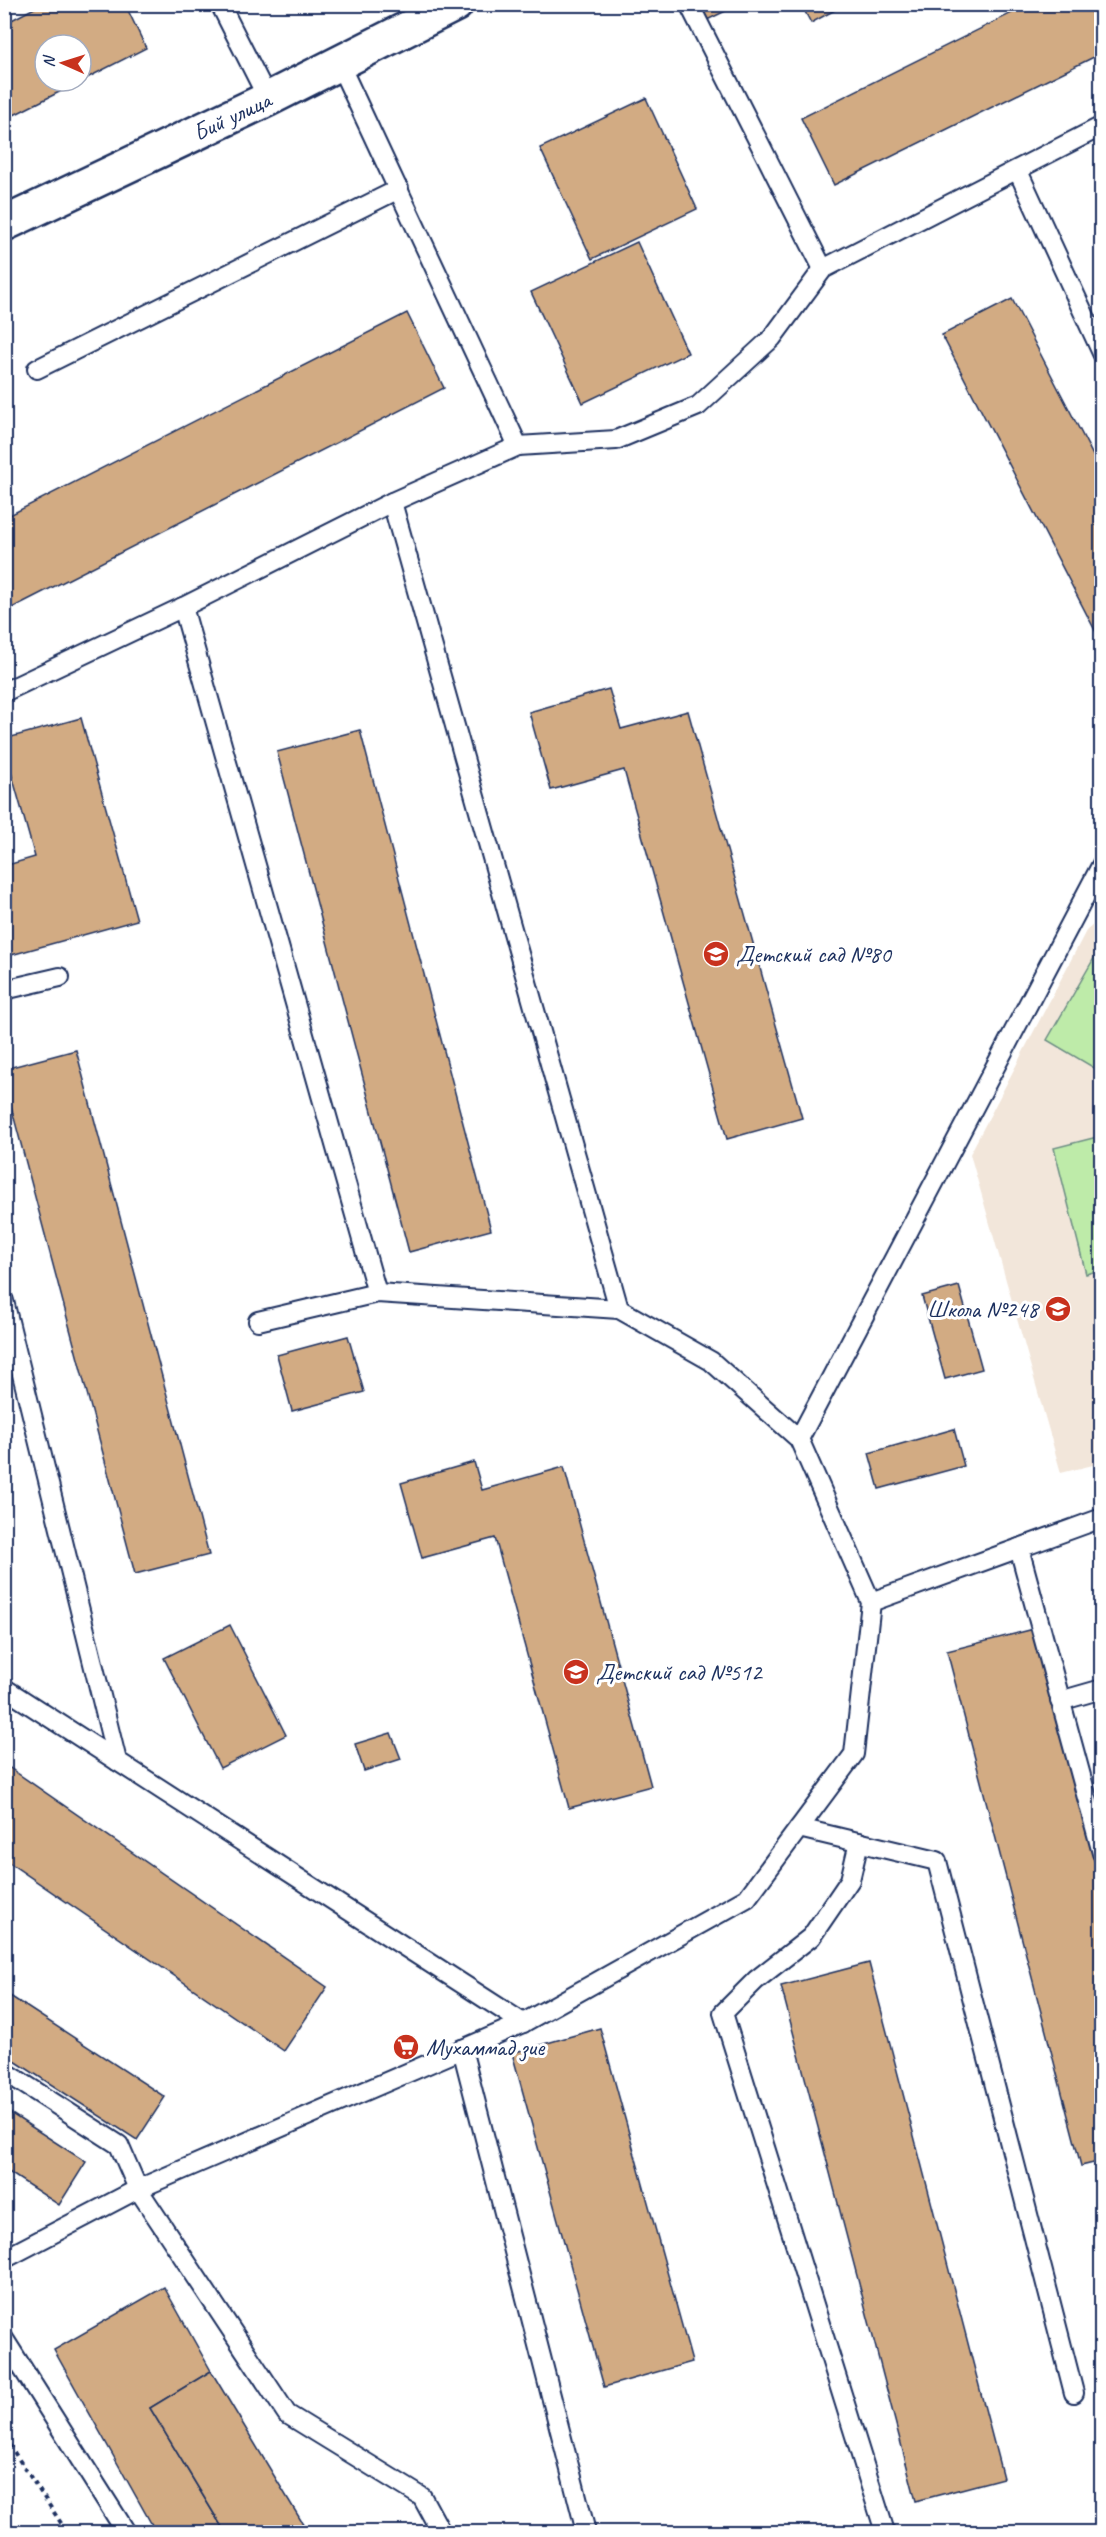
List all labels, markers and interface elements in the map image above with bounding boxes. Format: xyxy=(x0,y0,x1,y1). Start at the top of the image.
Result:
north arrow xyxy=(33,33,93,93)
text: N xyxy=(39,54,59,68)
street label: Бий улица xyxy=(188,84,278,147)
school or university icon: Детский сад №80 xyxy=(701,939,731,969)
place label: Детский сад №80 xyxy=(736,939,893,969)
place label: Школа №248 xyxy=(927,1294,1040,1324)
school or university icon: Школа №248 xyxy=(1043,1294,1073,1324)
school or university icon: Детский сад №512 xyxy=(561,1657,591,1687)
place label: Детский сад №512 xyxy=(596,1657,764,1687)
supermarket icon: Мухаммад зие xyxy=(391,2032,421,2062)
place label: Мухаммад зие xyxy=(426,2032,546,2062)

